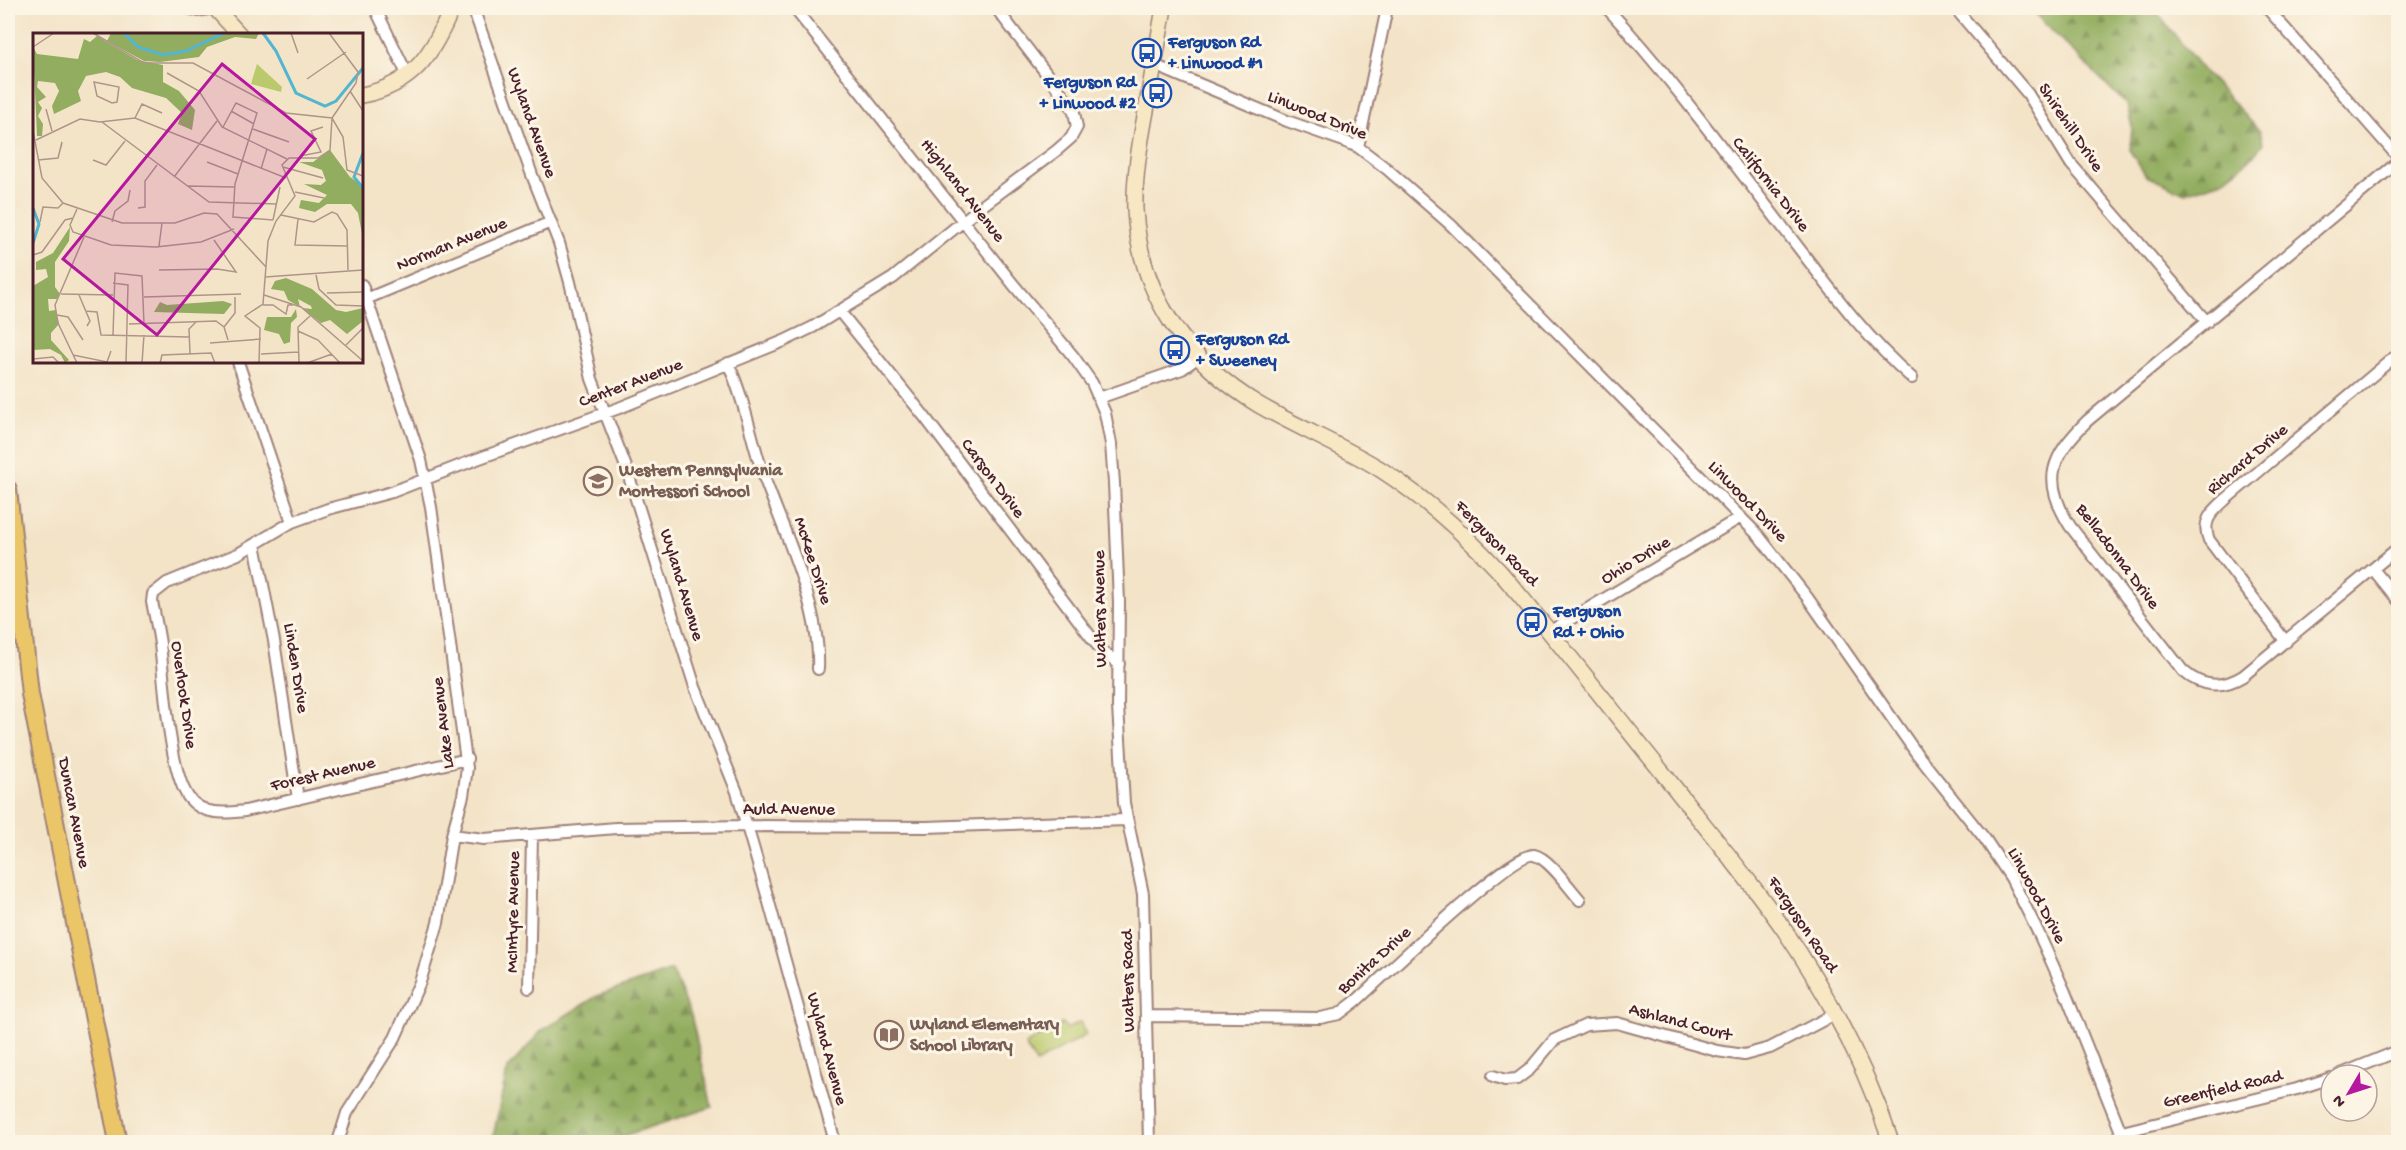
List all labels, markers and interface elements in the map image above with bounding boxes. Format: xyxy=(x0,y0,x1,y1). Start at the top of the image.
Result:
inset map xyxy=(33,33,363,363)
place label: Ferguson Rd + Linwood #1 xyxy=(1167,33,1263,75)
bus stop icon: Ferguson Rd + Linwood #1 xyxy=(1131,37,1163,69)
street label: Wyland Avenue xyxy=(501,65,561,182)
place label: Ferguson Rd + Linwood #2 xyxy=(1039,73,1138,115)
bus stop icon: Ferguson Rd + Linwood #2 xyxy=(1141,77,1173,109)
street label: Shirehill Drive xyxy=(2033,80,2108,177)
street label: Linwood Drive xyxy=(1264,86,1371,146)
street label: California Drive xyxy=(1726,133,1814,237)
street label: Highland Avenue xyxy=(915,135,1009,247)
street label: Norman Avenue xyxy=(394,213,511,277)
place label: Ferguson Rd + Sweeney xyxy=(1195,330,1291,372)
bus stop icon: Ferguson Rd + Sweeney xyxy=(1159,334,1191,366)
street label: Center Avenue xyxy=(576,354,686,413)
street label: Richard Drive xyxy=(2203,420,2293,500)
street label: Carson Drive xyxy=(955,435,1029,523)
street label: Linwood Drive xyxy=(1703,457,1792,548)
place label: Western Pennsylvania Montessori School xyxy=(618,461,783,503)
school or university icon: Western Pennsylvania Montessori School xyxy=(582,465,614,497)
street label: Ferguson Road xyxy=(1449,496,1543,592)
street label: Belladonna Drive xyxy=(2070,499,2164,615)
street label: McKee Drive xyxy=(788,515,836,608)
street label: Wyland Avenue xyxy=(654,527,708,644)
street label: Ohio Drive xyxy=(1597,532,1675,590)
street label: Walters Avenue xyxy=(1089,549,1113,668)
place label: Ferguson Rd + Ohio xyxy=(1552,602,1625,644)
bus stop icon: Ferguson Rd + Ohio xyxy=(1516,606,1548,638)
street label: Linden Drive xyxy=(278,621,313,715)
street label: Overlook Drive xyxy=(165,640,201,751)
street label: Lake Avenue xyxy=(428,675,460,770)
street label: Forest Avenue xyxy=(268,753,378,797)
street label: Duncan Avenue xyxy=(52,755,94,871)
street label: Auld Avenue xyxy=(743,800,836,821)
street label: Linwood Drive xyxy=(2002,844,2070,948)
street label: McIntyre Avenue xyxy=(502,850,526,973)
street label: Ferguson Road xyxy=(1762,872,1843,978)
street label: Bonita Drive xyxy=(1333,922,1417,1000)
street label: Walters Road xyxy=(1118,928,1140,1032)
street label: Wyland Avenue xyxy=(801,990,851,1108)
street label: Ashland Court xyxy=(1626,999,1735,1047)
place label: Wyland Elementary School Library xyxy=(909,1015,1059,1057)
library icon: Wyland Elementary School Library xyxy=(873,1019,905,1051)
north arrow xyxy=(2319,1063,2379,1123)
street label: Greenfield Road xyxy=(2161,1066,2286,1114)
text: N xyxy=(2329,1090,2351,1110)

